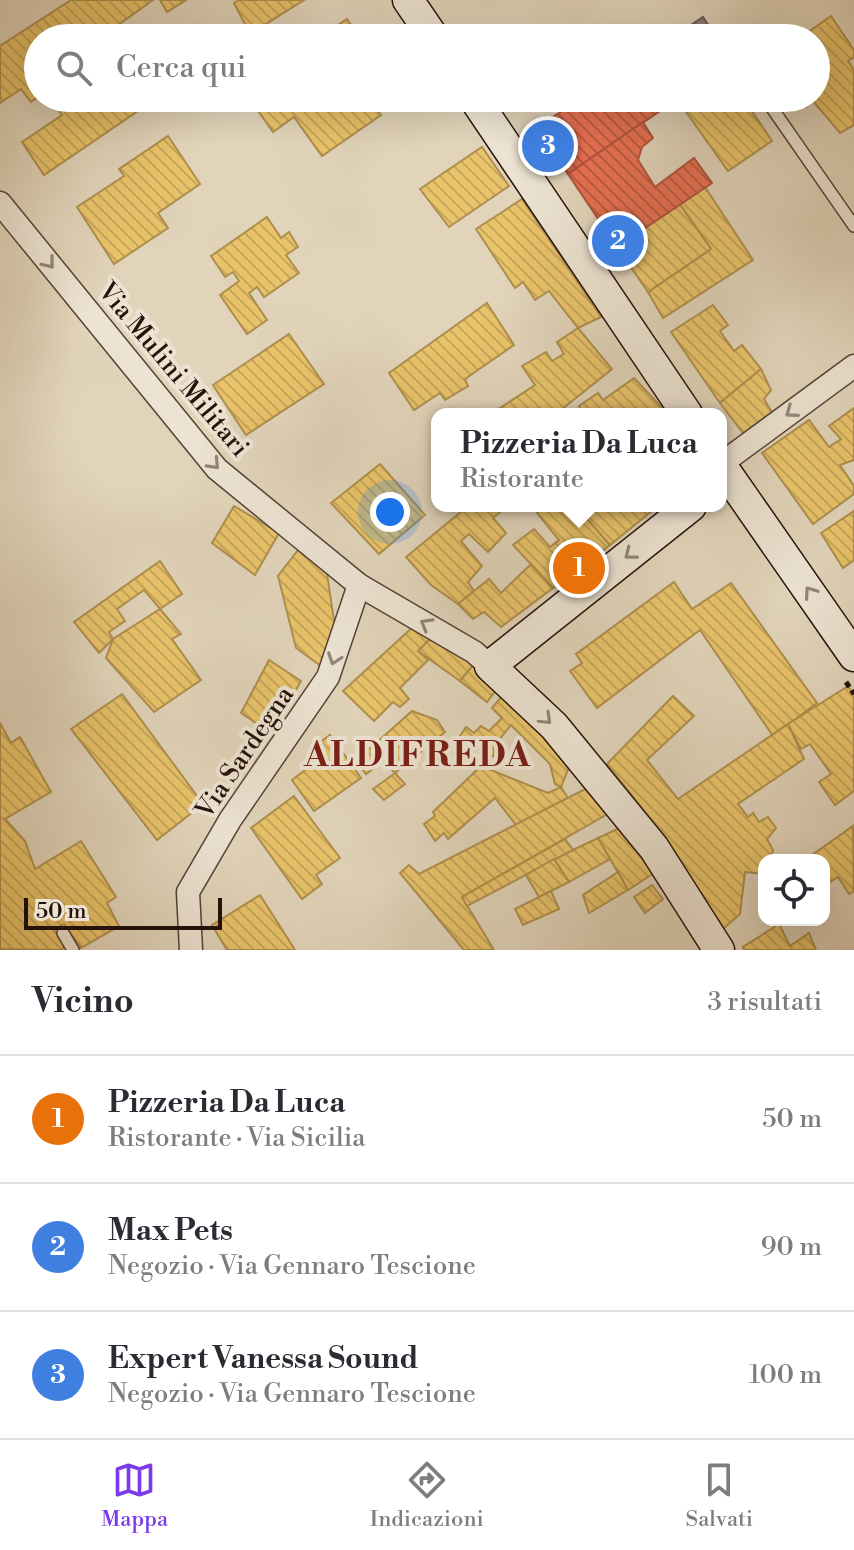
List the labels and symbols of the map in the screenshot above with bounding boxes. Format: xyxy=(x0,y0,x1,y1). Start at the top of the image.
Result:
pin: 3 xyxy=(522,116,574,176)
pin: 2 xyxy=(592,211,644,271)
one-way arrow xyxy=(39,254,54,268)
street label: Via Mulini Militari xyxy=(90,275,256,464)
one-way arrow xyxy=(785,402,800,417)
one-way arrow xyxy=(205,455,220,469)
your location xyxy=(370,492,410,532)
pin: 1 xyxy=(553,538,605,598)
one-way arrow xyxy=(624,545,639,559)
one-way arrow xyxy=(805,587,820,601)
one-way arrow xyxy=(420,618,435,634)
one-way arrow xyxy=(328,651,344,665)
street label: Via Sardegna xyxy=(188,679,301,826)
one-way arrow xyxy=(537,710,552,724)
district label: ALDIFREDA xyxy=(303,735,532,777)
scale bar xyxy=(24,894,222,930)

